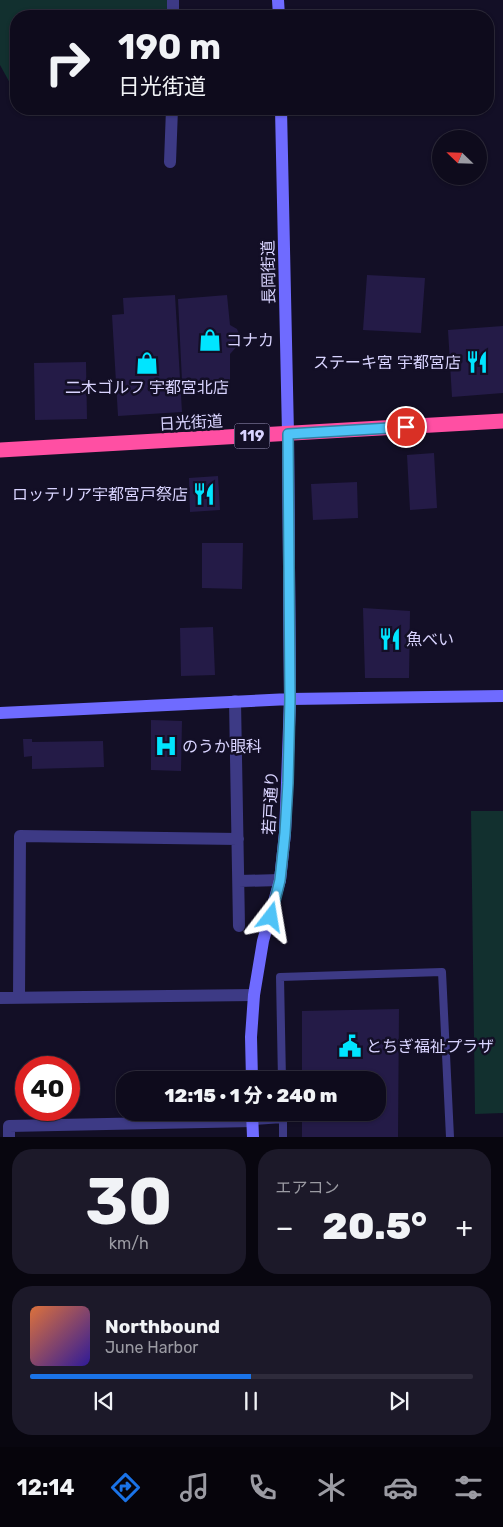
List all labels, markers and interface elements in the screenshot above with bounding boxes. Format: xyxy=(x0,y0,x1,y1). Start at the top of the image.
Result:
text: 190 m xyxy=(118,26,221,68)
icon: right xyxy=(35,30,100,95)
text: 日光街道 xyxy=(118,73,206,100)
north arrow xyxy=(432,130,488,185)
map controls xyxy=(432,130,487,185)
street label: 長岡街道 xyxy=(258,240,279,304)
shop icon: コナカ xyxy=(197,327,223,353)
place label: コナカ xyxy=(226,331,274,350)
restaurant icon: ステーキ宮 宇都宮店 xyxy=(464,349,490,375)
shop icon: 二木ゴルフ 宇都宮北店 xyxy=(134,350,160,376)
place label: ステーキ宮 宇都宮店 xyxy=(313,353,461,372)
place label: 二木ゴルフ 宇都宮北店 xyxy=(65,378,229,397)
pin xyxy=(385,406,427,448)
street label: 日光街道 xyxy=(159,411,223,434)
icon: arrive xyxy=(392,413,420,441)
road number: 119 xyxy=(234,424,270,448)
restaurant icon: ロッテリア宇都宮戸祭店 xyxy=(191,481,217,507)
place label: ロッテリア宇都宮戸祭店 xyxy=(12,485,188,504)
restaurant icon: 魚べい xyxy=(377,626,403,652)
place label: 魚べい xyxy=(406,630,454,649)
hospital icon: のうか眼科 xyxy=(153,733,179,759)
place label: のうか眼科 xyxy=(182,737,262,756)
street label: 若戸通り xyxy=(259,771,282,835)
position arrow xyxy=(244,890,296,942)
public building icon: とちぎ福祉プラザ xyxy=(337,1033,363,1059)
place label: とちぎ福祉プラザ xyxy=(366,1037,494,1056)
speed limit sign: 40 xyxy=(15,1056,80,1121)
text: 12:15 · 1 分 · 240 m xyxy=(165,1084,337,1107)
text: 30 xyxy=(85,1163,172,1240)
text: エアコン xyxy=(276,1178,340,1197)
text: 20.5° xyxy=(322,1203,427,1249)
text: − xyxy=(276,1211,294,1244)
text: + xyxy=(456,1211,473,1244)
text: km/h xyxy=(109,1234,149,1253)
text: Northbound xyxy=(105,1315,220,1338)
text: June Harbor xyxy=(105,1338,198,1357)
icon: previous xyxy=(90,1387,118,1415)
icon: pause xyxy=(237,1387,265,1415)
icon: next xyxy=(385,1387,413,1415)
icon: directions xyxy=(108,1470,143,1505)
icon: music xyxy=(177,1470,212,1505)
icon: phone xyxy=(245,1470,280,1505)
icon: climate xyxy=(314,1470,349,1505)
icon: car xyxy=(383,1470,418,1505)
icon: filters xyxy=(451,1470,486,1505)
text: 12:14 xyxy=(17,1474,74,1501)

